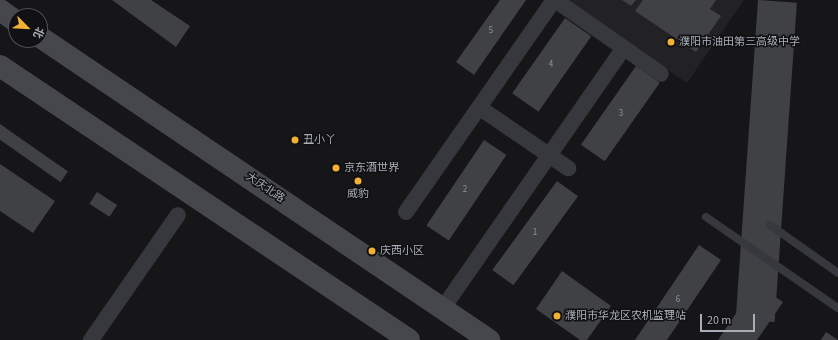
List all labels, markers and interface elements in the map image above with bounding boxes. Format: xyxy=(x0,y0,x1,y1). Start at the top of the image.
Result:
north arrow xyxy=(8,8,48,48)
text: 北 xyxy=(29,25,48,41)
house number: 5 xyxy=(489,26,493,36)
place label: 濮阳市油田第三高级中学 xyxy=(679,35,800,49)
marker: 濮阳市油田第三高级中学 xyxy=(666,37,676,47)
house number: 4 xyxy=(549,60,553,70)
house number: 3 xyxy=(619,109,623,119)
place label: 丑小丫 xyxy=(303,133,336,147)
marker: 丑小丫 xyxy=(290,135,300,145)
place label: 京东酒世界 xyxy=(344,161,399,175)
marker: 京东酒世界 xyxy=(331,163,341,173)
street label: 大庆北路 xyxy=(243,170,287,206)
marker: 威豹 xyxy=(353,176,363,186)
house number: 2 xyxy=(463,185,467,195)
place label: 威豹 xyxy=(347,187,369,201)
house number: 1 xyxy=(533,228,537,238)
place label: 庆西小区 xyxy=(380,244,424,258)
marker: 庆西小区 xyxy=(367,246,377,256)
house number: 6 xyxy=(676,295,680,305)
scale bar xyxy=(702,306,757,332)
place label: 濮阳市华龙区农机监理站 xyxy=(565,309,686,323)
marker: 濮阳市华龙区农机监理站 xyxy=(552,311,562,321)
text: 20 m xyxy=(707,312,731,329)

